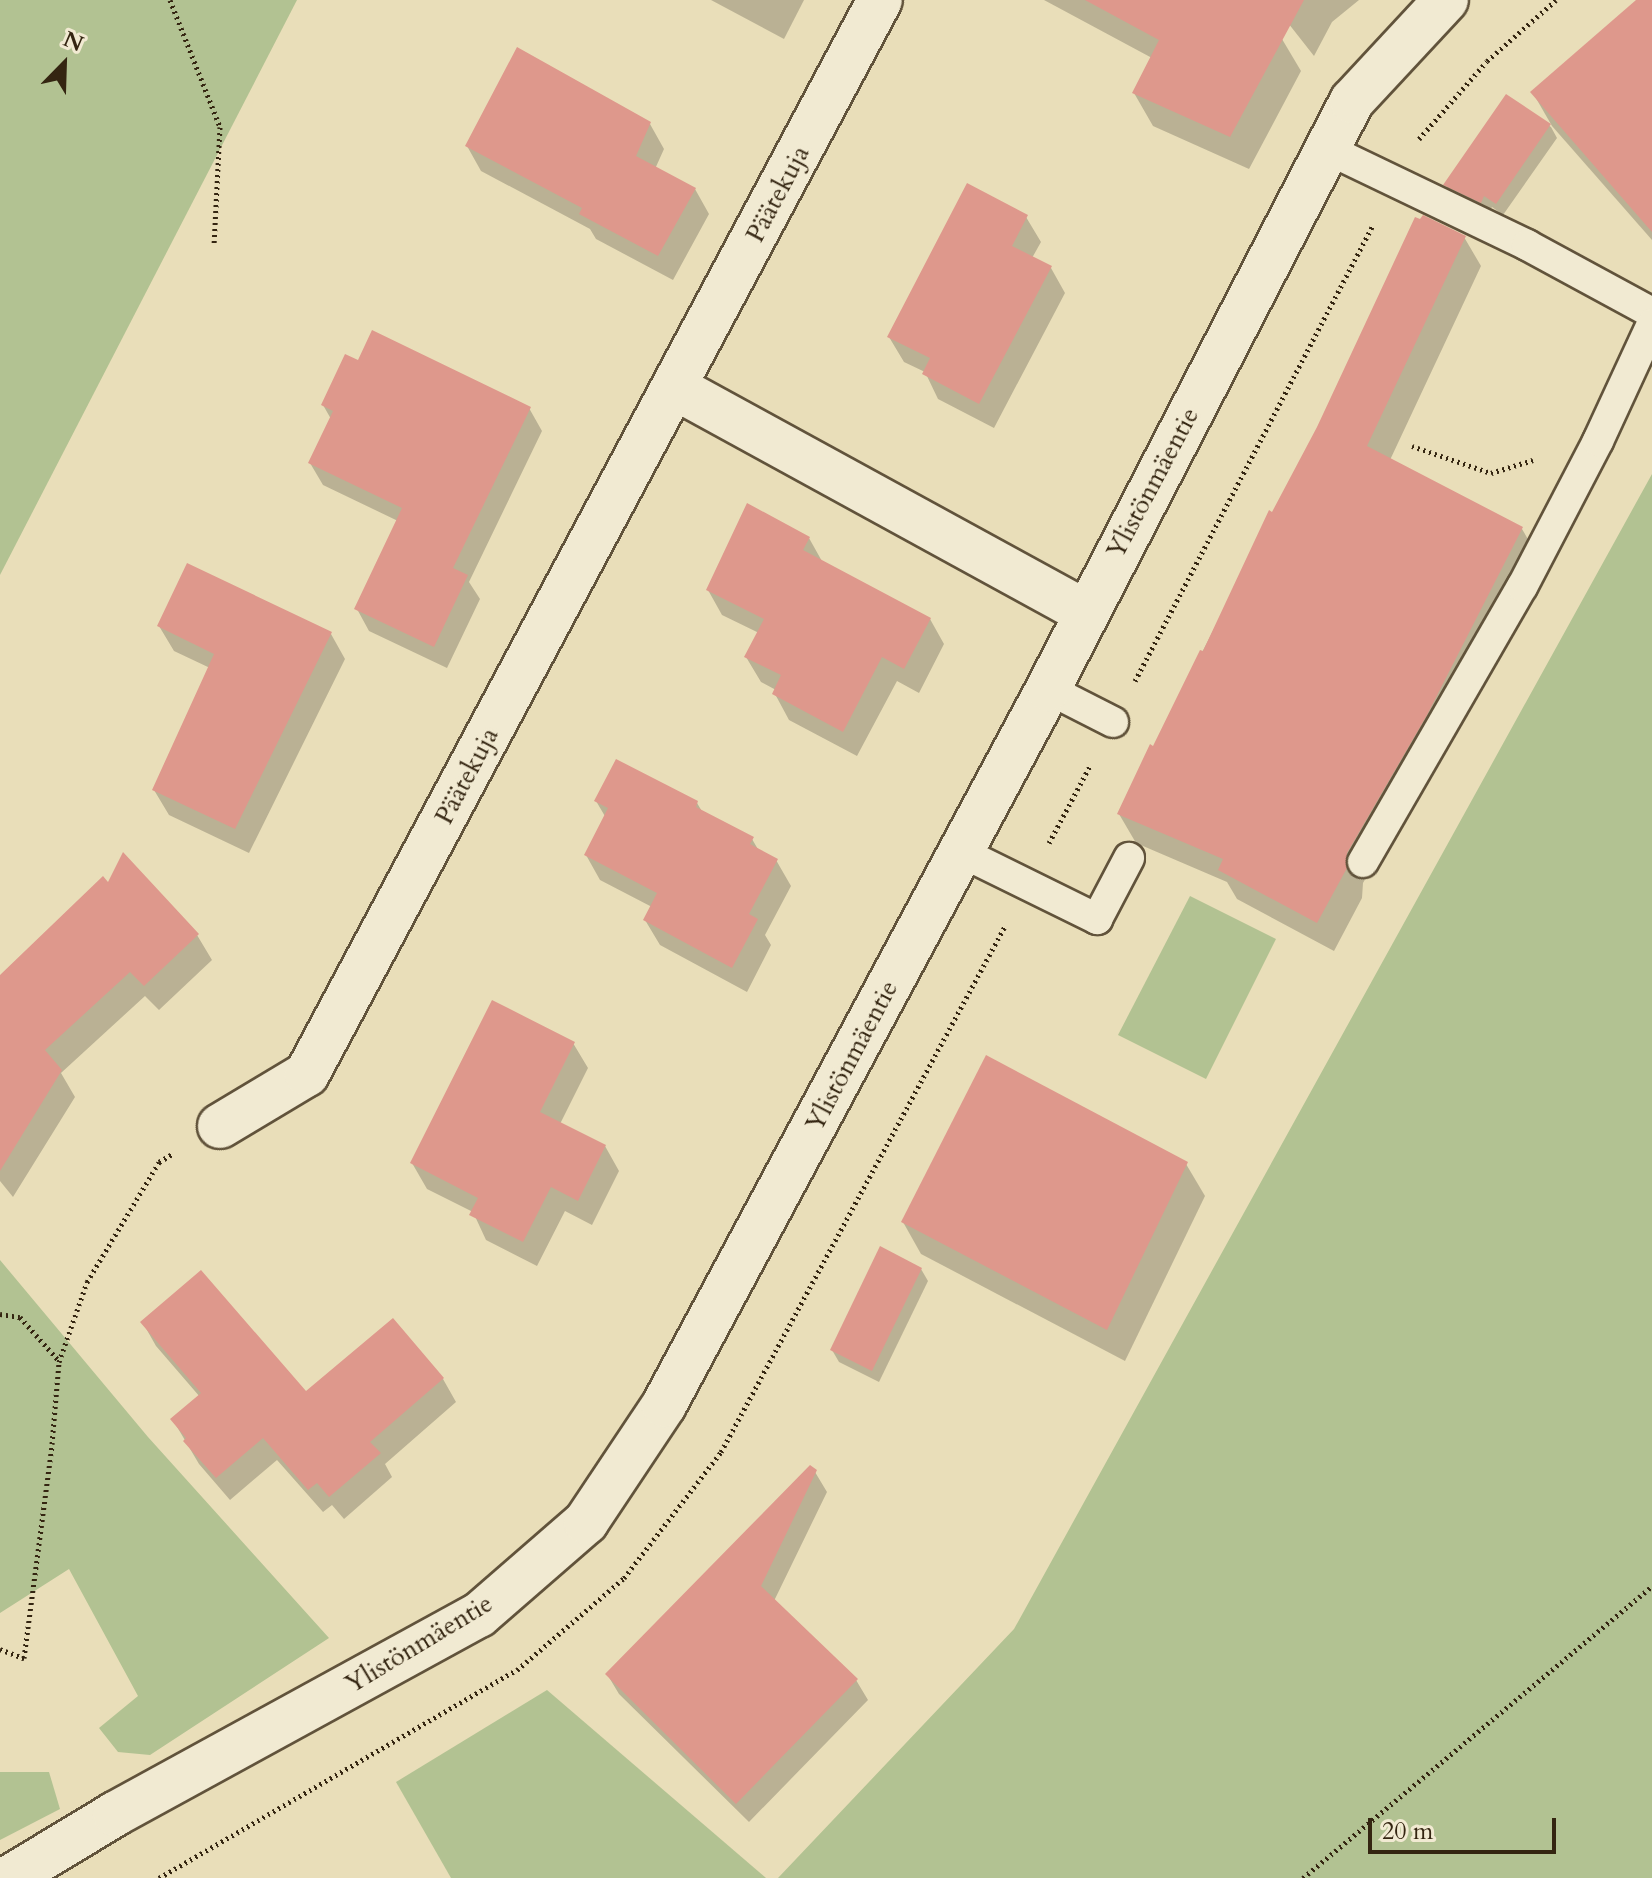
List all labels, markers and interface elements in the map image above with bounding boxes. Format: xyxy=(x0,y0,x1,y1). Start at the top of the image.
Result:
north arrow xyxy=(24,24,104,104)
text: N xyxy=(59,24,88,59)
street label: Päätekuja xyxy=(740,140,816,248)
street label: Ylistönmäentie xyxy=(1100,402,1206,564)
street label: Päätekuja xyxy=(429,722,505,830)
street label: Ylistönmäentie xyxy=(799,975,905,1137)
street label: Ylistönmäentie xyxy=(340,1588,498,1700)
scale bar xyxy=(1372,1802,1560,1852)
text: 20 m xyxy=(1382,1815,1433,1848)

